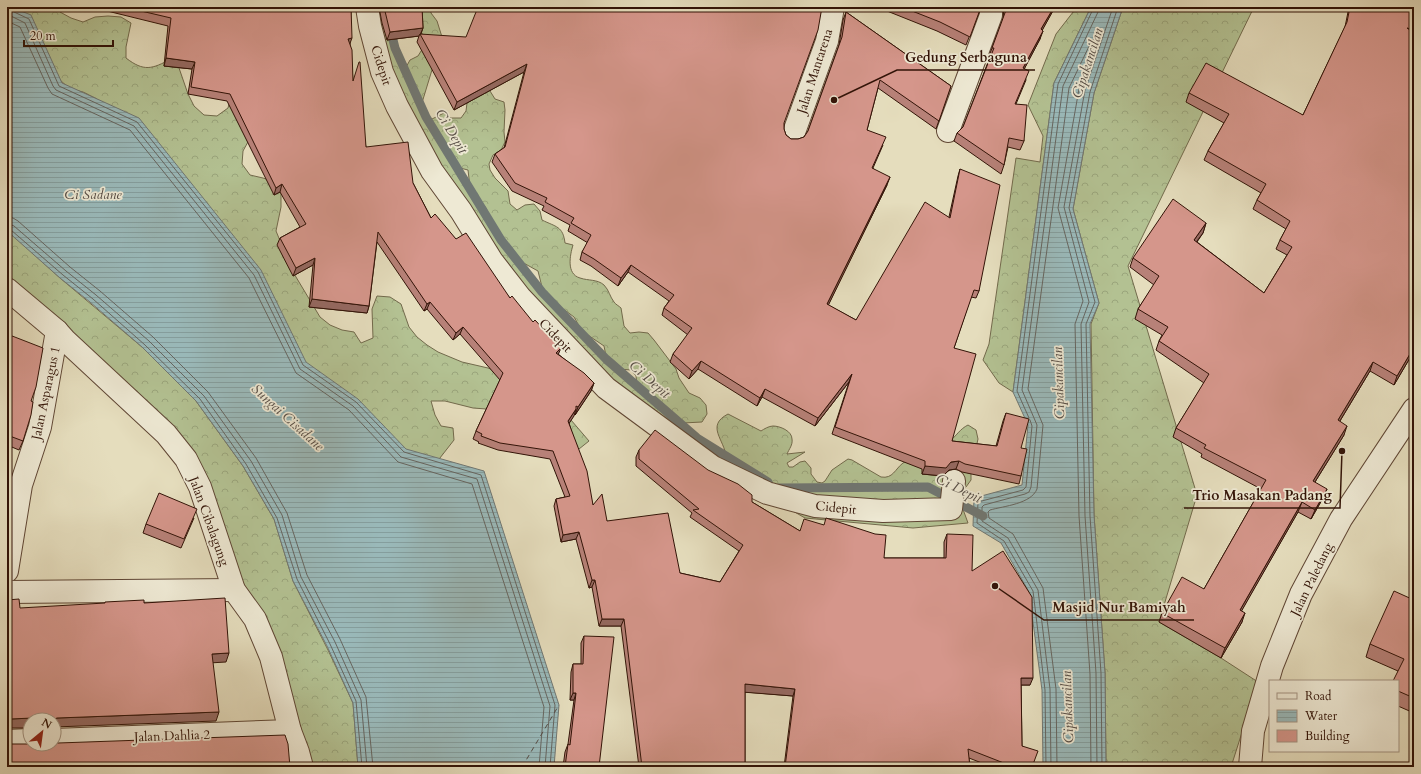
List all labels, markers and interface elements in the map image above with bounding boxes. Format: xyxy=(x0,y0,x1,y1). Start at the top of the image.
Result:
scale bar xyxy=(24,22,113,48)
street label: Jalan Mantarena xyxy=(792,26,837,118)
water label: Cipakancilan xyxy=(1067,26,1108,101)
text: 20 m xyxy=(30,28,57,44)
street label: Cidepit xyxy=(366,43,396,88)
callout: Gedung Serbaguna xyxy=(897,44,1035,70)
text: Gedung Serbaguna xyxy=(905,48,1027,67)
water label: Ci Depit xyxy=(431,105,473,158)
water label: Ci Sadane xyxy=(64,185,122,204)
street label: Cidepit xyxy=(535,315,576,357)
street label: Jalan Asparagus 1 xyxy=(27,345,65,444)
water label: Cipakancilan xyxy=(1048,346,1069,420)
water label: Ci Depit xyxy=(625,356,675,403)
water label: Sungai Cisadane xyxy=(247,380,329,456)
water label: Ci Depit xyxy=(933,469,986,508)
street label: Jalan Cibalagung xyxy=(184,472,234,569)
callout: Trio Masakan Padang xyxy=(1184,482,1340,508)
text: Trio Masakan Padang xyxy=(1192,486,1332,505)
street label: Cidepit xyxy=(815,497,857,519)
street label: Jalan Paledang xyxy=(1285,539,1338,621)
callout: Masjid Nur Bamiyah xyxy=(1044,594,1194,620)
text: Masjid Nur Bamiyah xyxy=(1052,598,1186,617)
water label: Cipakancilan xyxy=(1057,670,1078,744)
legend xyxy=(1269,680,1399,752)
text: Road xyxy=(1305,688,1332,704)
text: Water xyxy=(1304,708,1338,724)
north arrow xyxy=(22,712,62,752)
text: N xyxy=(39,715,55,733)
street label: Jalan Dahlia 2 xyxy=(132,726,211,746)
text: Building xyxy=(1305,728,1350,744)

